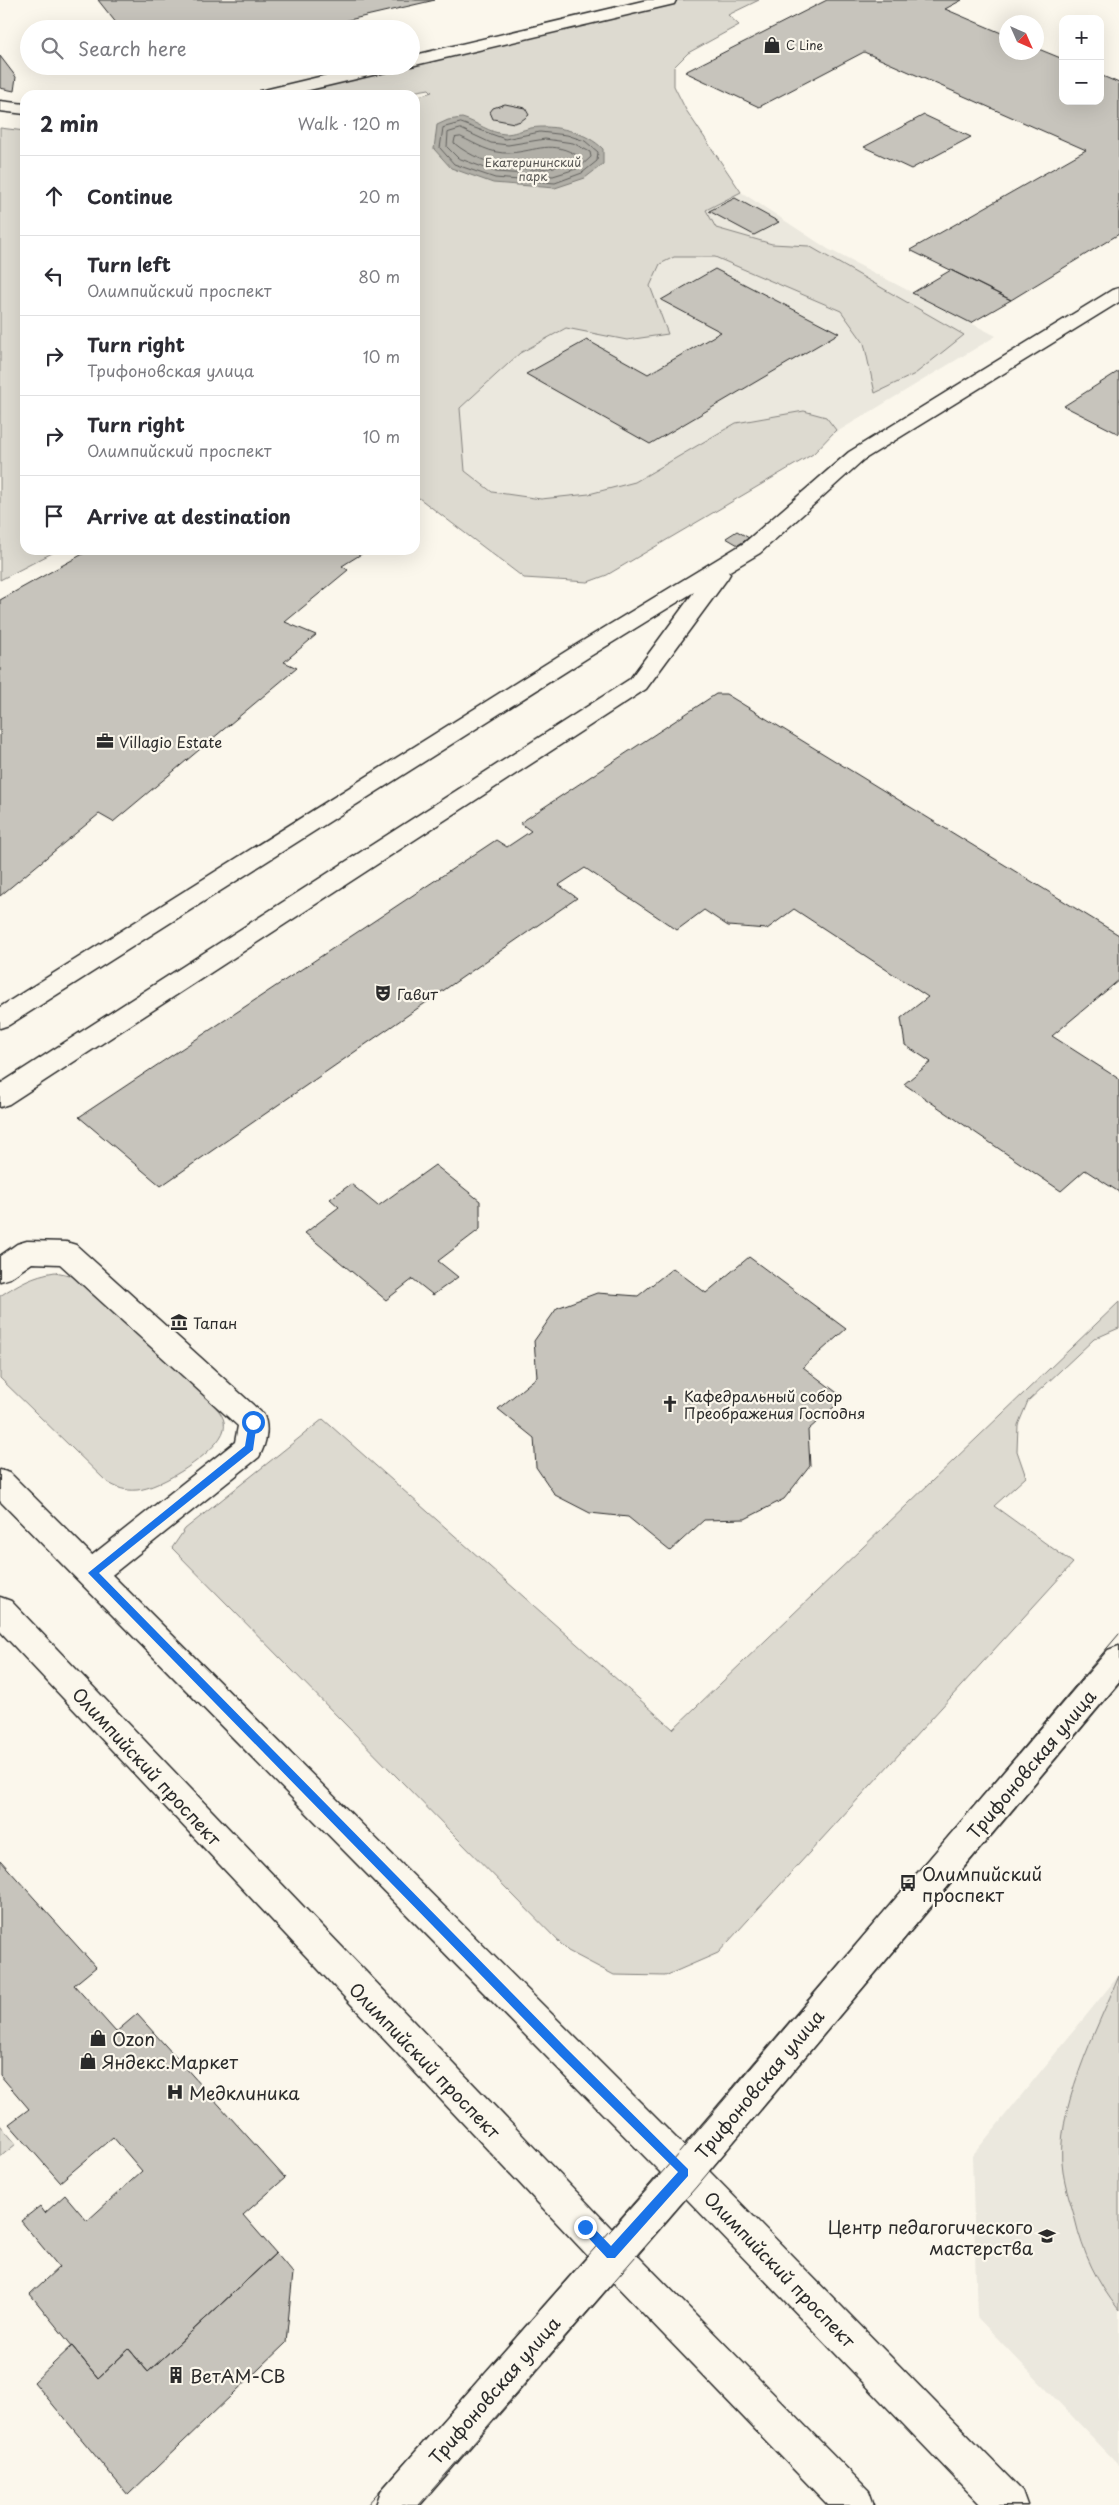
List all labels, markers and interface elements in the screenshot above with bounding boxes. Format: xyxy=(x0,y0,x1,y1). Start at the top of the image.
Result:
north arrow xyxy=(999,15,1044,60)
map controls xyxy=(1059,15,1104,105)
button: + xyxy=(1059,15,1104,60)
search box xyxy=(20,20,420,75)
icon: search xyxy=(38,34,66,62)
text: Search here xyxy=(78,34,187,62)
shop icon: С Line xyxy=(762,35,782,55)
place label: С Line xyxy=(786,36,823,54)
button: − xyxy=(1059,60,1104,105)
text: 2 min xyxy=(40,107,99,139)
text: Walk · 120 m xyxy=(298,111,400,135)
park label: Екатерининский парк xyxy=(485,153,581,185)
icon: ahead xyxy=(40,182,68,210)
text: Continue xyxy=(87,182,173,210)
text: 20 m xyxy=(359,184,400,208)
text: Turn left xyxy=(87,250,171,278)
icon: left xyxy=(40,262,68,290)
text: 80 m xyxy=(358,264,400,288)
text: Олимпийский проспект xyxy=(87,278,272,302)
text: Turn right xyxy=(87,330,185,358)
icon: right xyxy=(40,342,68,370)
text: 10 m xyxy=(363,344,400,368)
text: Трифоновская улица xyxy=(87,358,254,382)
text: Turn right xyxy=(87,410,185,438)
icon: right xyxy=(40,422,68,450)
text: 10 m xyxy=(363,424,400,448)
text: Олимпийский проспект xyxy=(87,438,272,462)
icon: arrive xyxy=(40,502,68,530)
text: Arrive at destination xyxy=(87,502,291,530)
place label: Villagio Estate xyxy=(119,730,222,753)
office icon: Villagio Estate xyxy=(95,731,115,751)
place label: Гавит xyxy=(397,982,438,1005)
theatre icon: Гавит xyxy=(373,983,393,1003)
place label: Тапан xyxy=(193,1311,237,1334)
museum icon: Тапан xyxy=(169,1312,189,1332)
place label: Кафедральный собор Преображения Господня xyxy=(684,1384,865,1424)
church icon: Кафедральный собор Преображения Господня xyxy=(660,1394,680,1414)
route start xyxy=(242,1411,265,1434)
street label: Олимпийский проспект xyxy=(66,1681,228,1851)
street label: Трифоновская улица xyxy=(960,1683,1102,1845)
place label: Олимпийский проспект xyxy=(922,1860,1042,1908)
bus stop icon: Олимпийский проспект xyxy=(898,1873,918,1893)
street label: Олимпийский проспект xyxy=(343,1976,507,2144)
street label: Трифоновская улица xyxy=(688,2003,830,2165)
place label: Ozon xyxy=(112,2025,155,2052)
shop icon: Ozon xyxy=(88,2028,108,2048)
place label: Яндекс.Маркет xyxy=(102,2048,238,2075)
shop icon: Яндекс.Маркет xyxy=(78,2051,98,2071)
place label: Медклиника xyxy=(189,2079,300,2106)
hospital icon: Медклиника xyxy=(165,2082,185,2102)
street label: Олимпийский проспект xyxy=(698,2185,862,2353)
place label: Центр педагогического мастерства xyxy=(828,2213,1034,2261)
route end xyxy=(574,2216,597,2239)
school or university icon: Центр педагогического мастерства xyxy=(1037,2226,1057,2246)
street label: Трифоновская улица xyxy=(422,2310,566,2470)
place label: ВетАМ-СВ xyxy=(190,2362,286,2389)
building icon: ВетАМ-СВ xyxy=(166,2365,186,2385)

